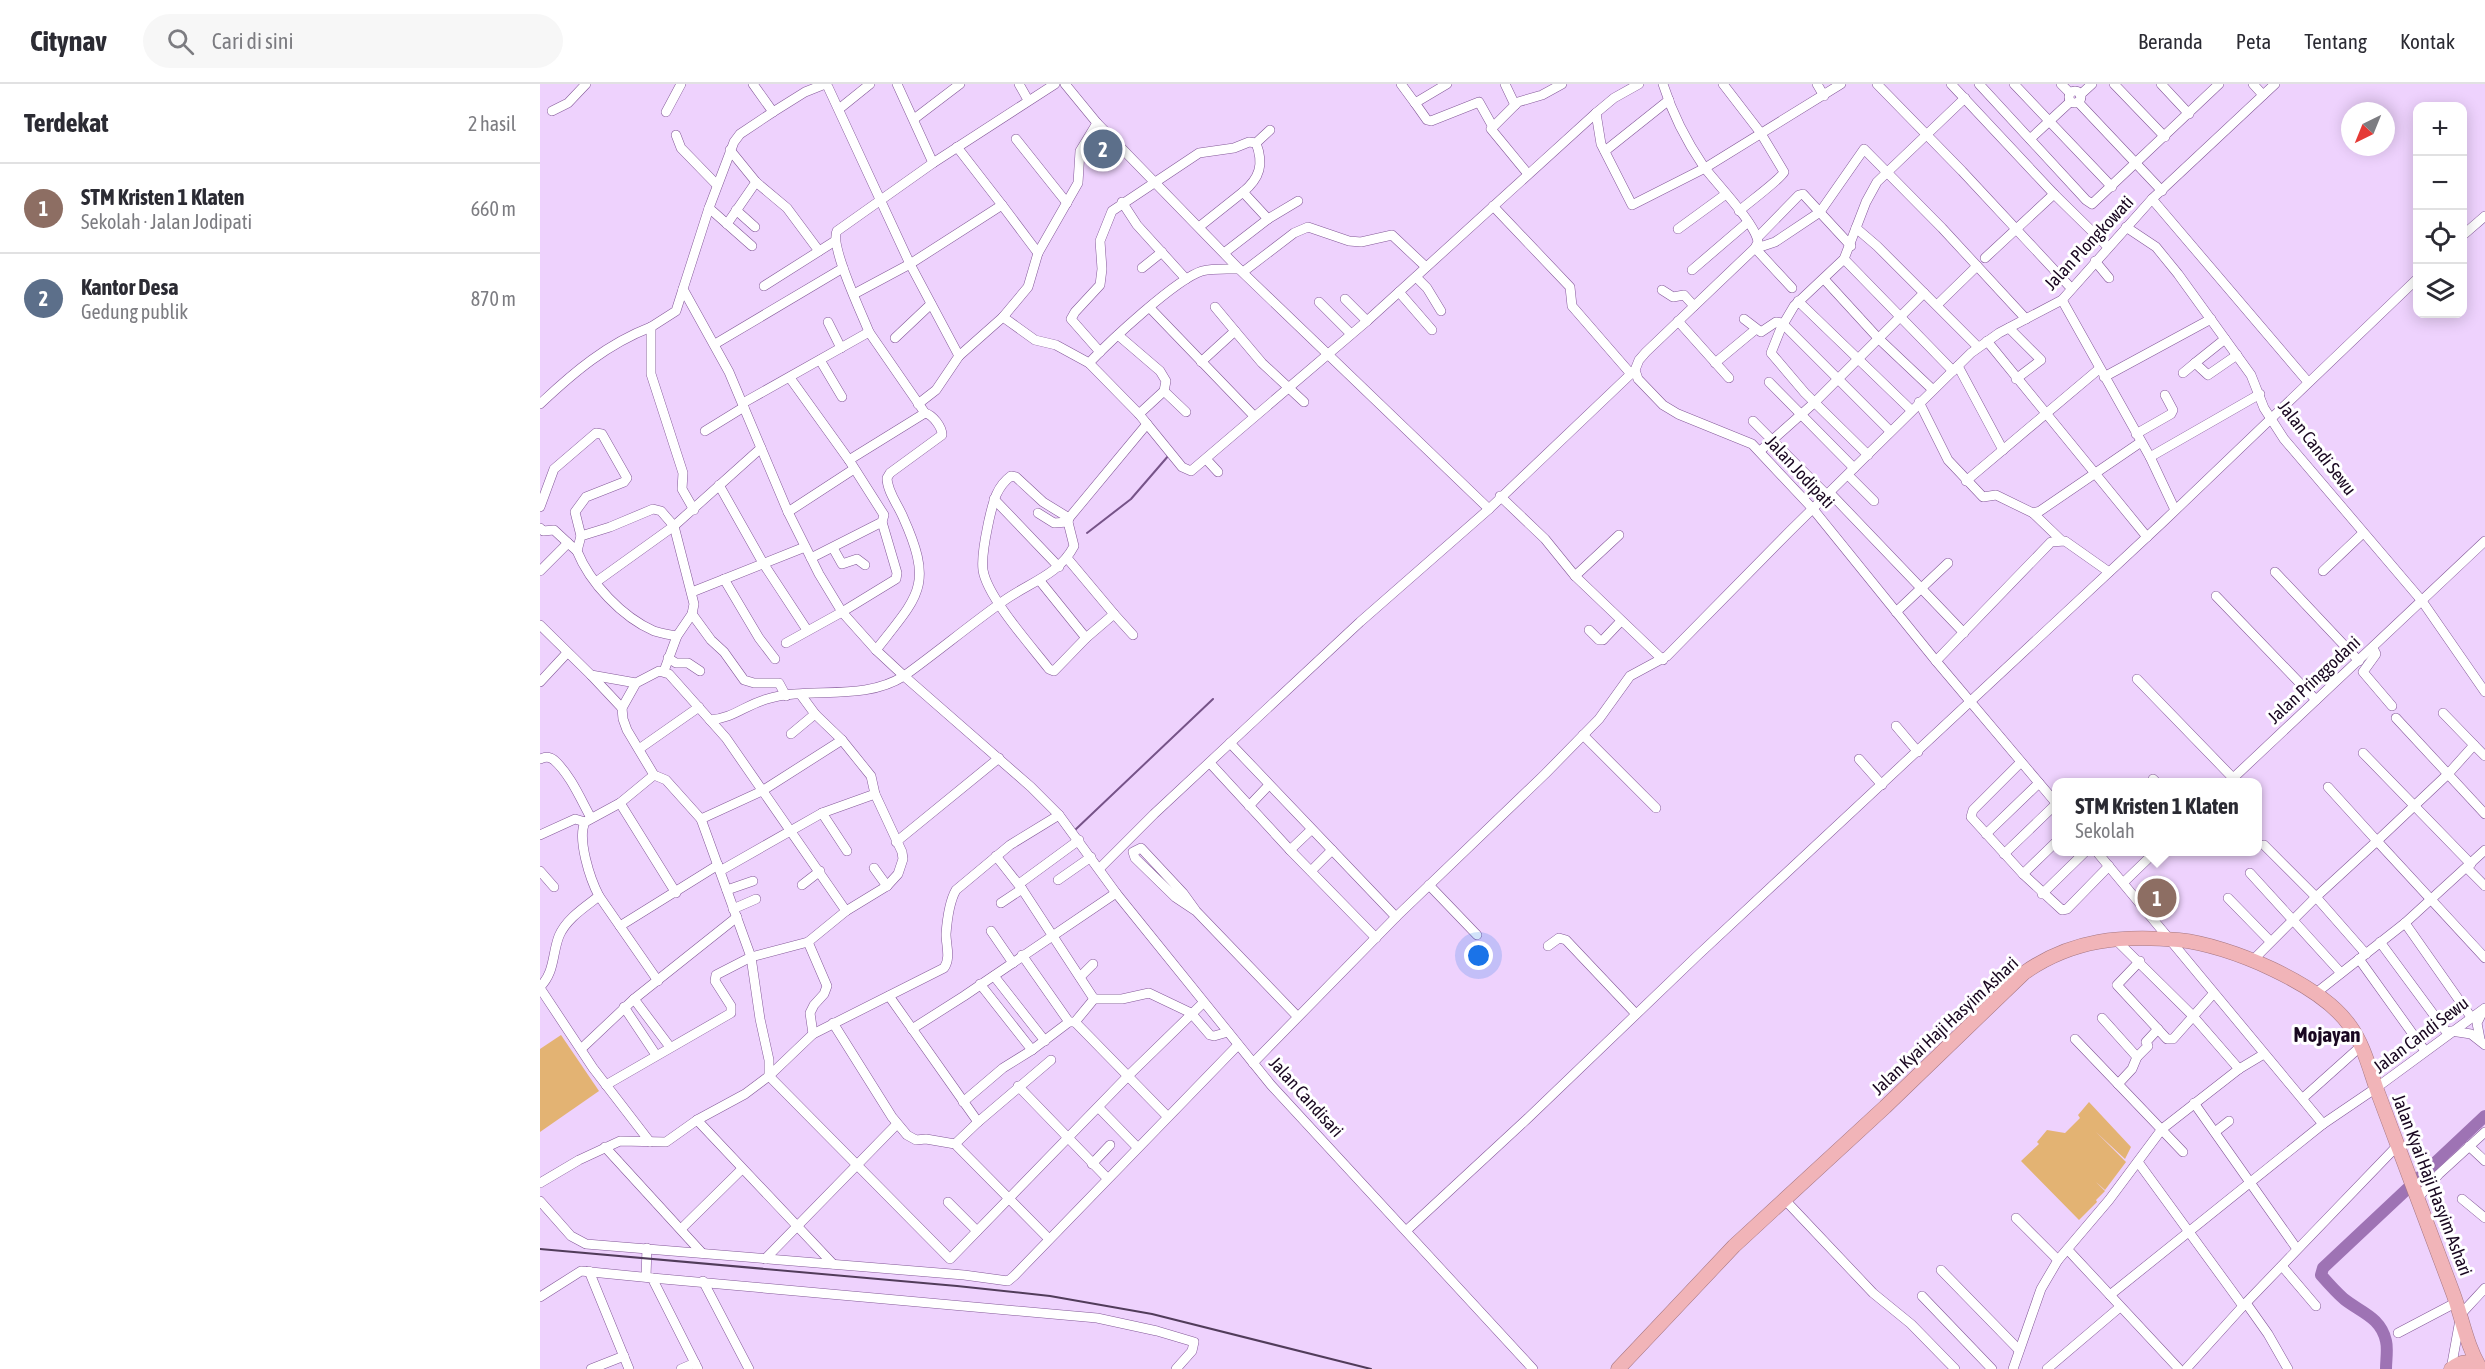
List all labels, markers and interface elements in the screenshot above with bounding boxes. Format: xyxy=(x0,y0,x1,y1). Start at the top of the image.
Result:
search box xyxy=(143,14,563,68)
text: Citynav xyxy=(30,25,107,57)
icon: search xyxy=(164,25,197,58)
text: Cari di sini xyxy=(212,28,294,54)
text: Beranda xyxy=(2138,29,2203,53)
text: Peta xyxy=(2236,29,2271,53)
text: Tentang xyxy=(2304,29,2367,53)
text: Kontak xyxy=(2400,29,2455,53)
north arrow xyxy=(2341,102,2395,156)
map controls xyxy=(2413,102,2467,318)
button: + xyxy=(2413,102,2467,156)
text: Terdekat xyxy=(24,108,108,138)
text: 2 hasil xyxy=(468,112,516,135)
pin: 2 xyxy=(1084,126,1122,172)
button: − xyxy=(2413,156,2467,210)
text: STM Kristen 1 Klaten xyxy=(81,184,245,210)
street label: Jalan Plongkowati xyxy=(2040,191,2138,294)
text: 1 xyxy=(39,197,48,220)
text: 660 m xyxy=(471,197,516,220)
text: Sekolah · Jalan Jodipati xyxy=(81,210,252,233)
button: locate xyxy=(2413,210,2467,264)
button: layers xyxy=(2413,264,2467,318)
text: Kantor Desa xyxy=(81,274,179,300)
text: 2 xyxy=(39,287,48,310)
text: 870 m xyxy=(471,287,516,310)
text: Gedung publik xyxy=(81,300,188,323)
street label: Jalan Candi Sewu xyxy=(2274,396,2361,499)
street label: Jalan Jodipati xyxy=(1761,431,1839,512)
street label: Jalan Pringgodani xyxy=(2263,632,2364,728)
popup xyxy=(2052,778,2262,856)
text: STM Kristen 1 Klaten xyxy=(2075,793,2239,819)
text: Sekolah xyxy=(2075,819,2135,842)
pin: 1 xyxy=(2138,876,2176,920)
your location xyxy=(1464,941,1493,970)
street label: Jalan Kyai Haji Hasyim Ashari xyxy=(1867,952,2022,1099)
street label: Jalan Candi Sewu xyxy=(2369,992,2472,1077)
district label: Mojayan xyxy=(2294,1022,2360,1046)
street label: Jalan Candisari xyxy=(1265,1052,1348,1141)
street label: Jalan Kyai Haji Hasyim Ashari xyxy=(2388,1091,2477,1278)

